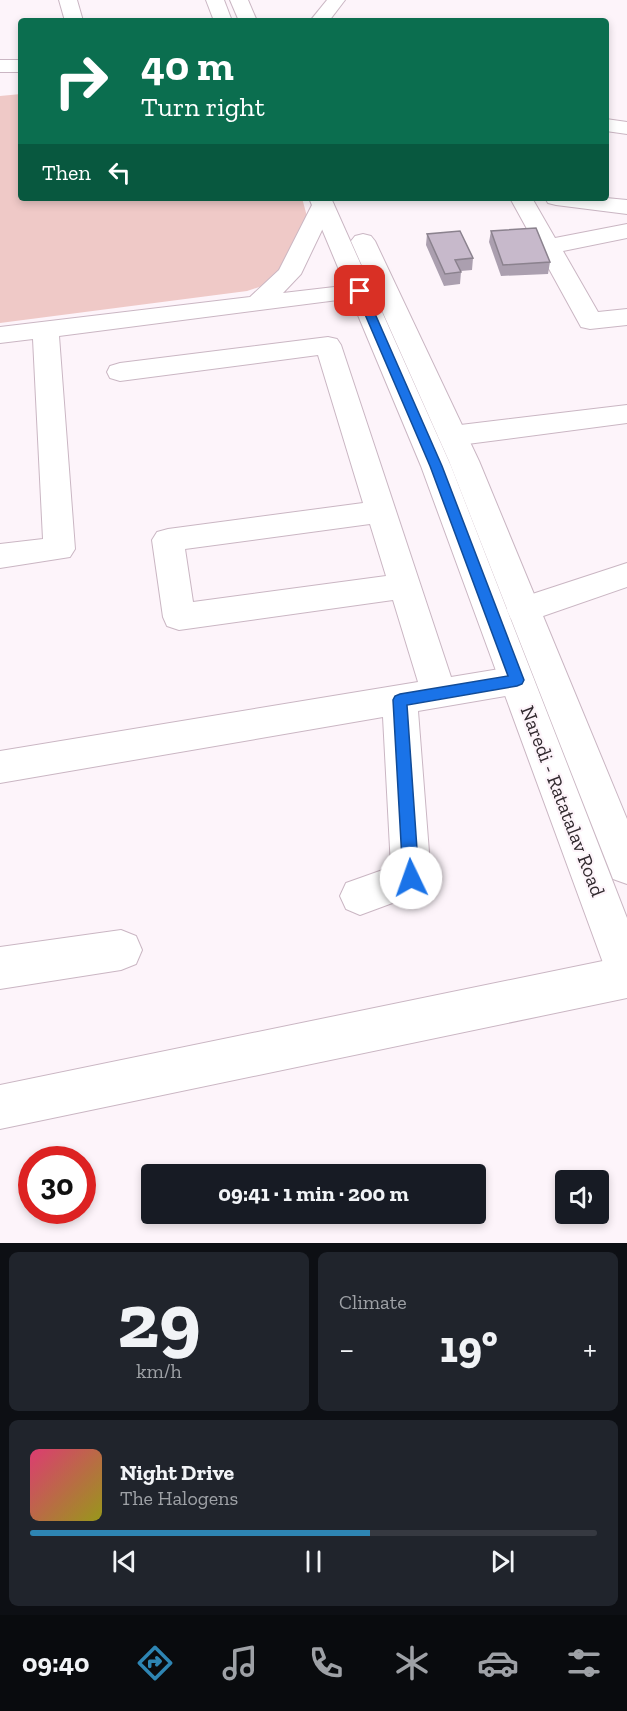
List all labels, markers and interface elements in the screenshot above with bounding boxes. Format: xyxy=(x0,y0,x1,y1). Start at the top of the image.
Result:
text: 40 m xyxy=(141,40,234,91)
icon: right xyxy=(42,42,120,120)
text: Turn right xyxy=(141,91,265,123)
icon: left xyxy=(103,156,136,189)
text: Then xyxy=(42,159,91,186)
pin xyxy=(334,265,385,316)
icon: arrive xyxy=(343,274,376,307)
street label: Naredi - Ratatalav Road xyxy=(516,702,610,900)
position arrow xyxy=(379,846,443,910)
speed limit sign: 30 xyxy=(18,1146,96,1224)
map controls xyxy=(555,1170,609,1224)
button: sound xyxy=(555,1170,609,1224)
text: 09:41 · 1 min · 200 m xyxy=(218,1180,409,1207)
text: 29 xyxy=(117,1273,201,1367)
text: Climate xyxy=(339,1290,407,1314)
text: 19° xyxy=(440,1320,498,1374)
text: − xyxy=(339,1329,354,1368)
text: + xyxy=(583,1329,597,1368)
text: km/h xyxy=(136,1359,182,1383)
text: Night Drive xyxy=(120,1459,234,1486)
text: The Halogens xyxy=(120,1486,238,1510)
icon: previous xyxy=(108,1545,141,1578)
icon: pause xyxy=(297,1545,330,1578)
icon: next xyxy=(486,1545,519,1578)
icon: directions xyxy=(134,1642,176,1684)
icon: music xyxy=(219,1642,261,1684)
icon: phone xyxy=(305,1642,347,1684)
icon: climate xyxy=(391,1642,433,1684)
icon: car xyxy=(477,1642,519,1684)
icon: filters xyxy=(563,1642,605,1684)
text: 09:40 xyxy=(22,1647,90,1679)

